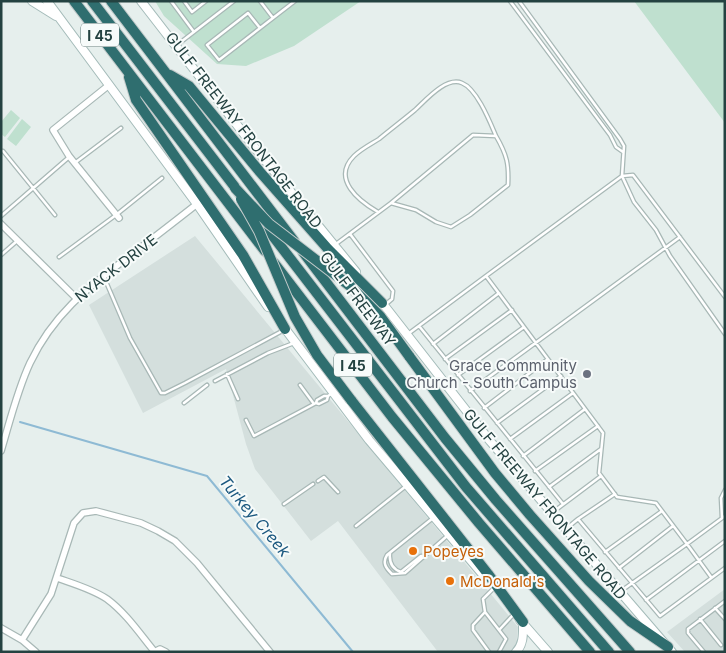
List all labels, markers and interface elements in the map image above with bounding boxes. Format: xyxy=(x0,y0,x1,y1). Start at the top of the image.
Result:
road number: I 45 xyxy=(81,24,119,46)
street label: GULF FREEWAY FRONTAGE ROAD xyxy=(161,28,327,232)
street label: NYACK DRIVE xyxy=(71,230,161,306)
street label: GULF FREEWAY xyxy=(316,248,400,350)
road number: I 45 xyxy=(334,354,372,376)
place label: Grace Community Church - South Campus xyxy=(406,356,578,392)
marker: Grace Community Church - South Campus xyxy=(581,368,593,380)
street label: GULF FREEWAY FRONTAGE ROAD xyxy=(459,405,631,603)
water label: Turkey Creek xyxy=(215,471,295,561)
place label: Popeyes xyxy=(423,542,484,561)
marker: Popeyes xyxy=(407,545,419,557)
place label: McDonald's xyxy=(460,572,545,591)
marker: McDonald's xyxy=(444,575,456,587)

